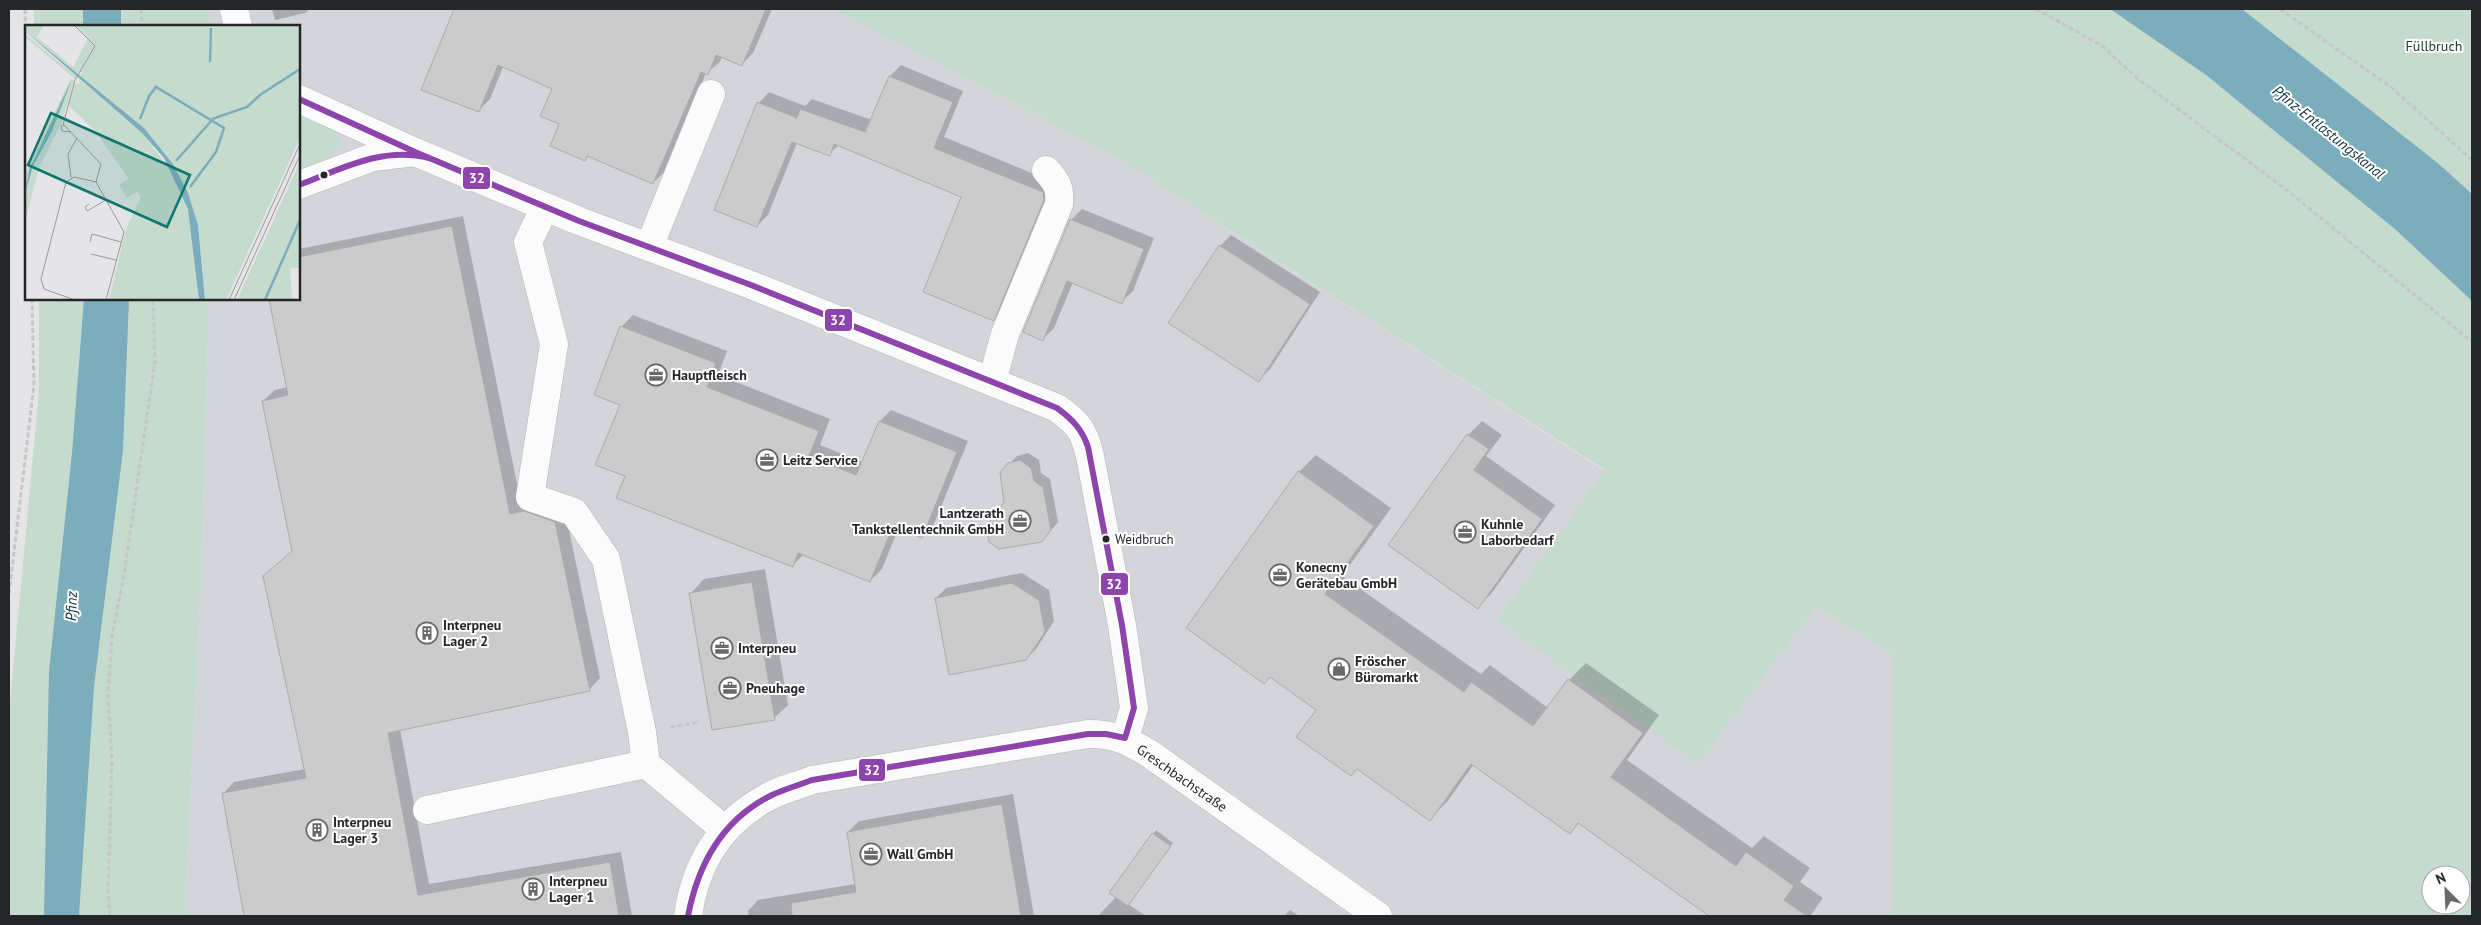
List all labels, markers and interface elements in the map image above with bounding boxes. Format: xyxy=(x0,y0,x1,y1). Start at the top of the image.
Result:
inset map xyxy=(25,25,300,300)
park label: Füllbruch xyxy=(2406,37,2462,55)
water label: Pfinz-Entlastungskanal xyxy=(2269,81,2389,183)
line badge: 32 xyxy=(462,166,491,190)
text: 32 xyxy=(469,169,485,187)
unlabelled marker xyxy=(319,170,329,180)
line badge: 32 xyxy=(824,308,853,332)
text: 32 xyxy=(830,311,846,329)
office icon: Hauptfleisch xyxy=(644,363,668,387)
place label: Hauptfleisch xyxy=(672,366,747,384)
office icon: Leitz Service xyxy=(755,448,779,472)
place label: Leitz Service xyxy=(783,451,858,469)
place label: Lantzerath Tankstellentechnik GmbH xyxy=(852,504,1004,538)
office icon: Lantzerath Tankstellentechnik GmbH xyxy=(1008,509,1032,533)
place label: Kuhnle Laborbedarf xyxy=(1481,515,1555,549)
office icon: Kuhnle Laborbedarf xyxy=(1453,520,1477,544)
place label: Weidbruch xyxy=(1115,531,1174,548)
marker: Weidbruch xyxy=(1101,534,1111,544)
place label: Konecny Gerätebau GmbH xyxy=(1296,558,1397,592)
office icon: Konecny Gerätebau GmbH xyxy=(1268,563,1292,587)
line badge: 32 xyxy=(1100,572,1129,596)
text: 32 xyxy=(1106,575,1122,593)
water label: Pfinz xyxy=(61,590,81,621)
place label: Interpneu Lager 2 xyxy=(443,616,501,650)
building icon: Interpneu Lager 2 xyxy=(415,621,439,645)
office icon: Interpneu xyxy=(710,636,734,660)
place label: Interpneu xyxy=(738,639,796,657)
place label: Fröscher Büromarkt xyxy=(1355,652,1418,686)
shop icon: Fröscher Büromarkt xyxy=(1327,657,1351,681)
office icon: Pneuhage xyxy=(718,676,742,700)
place label: Pneuhage xyxy=(746,679,805,697)
street label: Greschbachstraße xyxy=(1133,740,1231,816)
line badge: 32 xyxy=(858,758,886,782)
text: 32 xyxy=(864,761,880,779)
place label: Interpneu Lager 3 xyxy=(333,813,391,847)
building icon: Interpneu Lager 3 xyxy=(305,818,329,842)
office icon: Wall GmbH xyxy=(859,842,883,866)
place label: Wall GmbH xyxy=(887,845,953,863)
north arrow xyxy=(2421,865,2471,915)
text: N xyxy=(2433,868,2449,888)
place label: Interpneu Lager 1 xyxy=(549,872,607,906)
building icon: Interpneu Lager 1 xyxy=(521,877,545,901)

